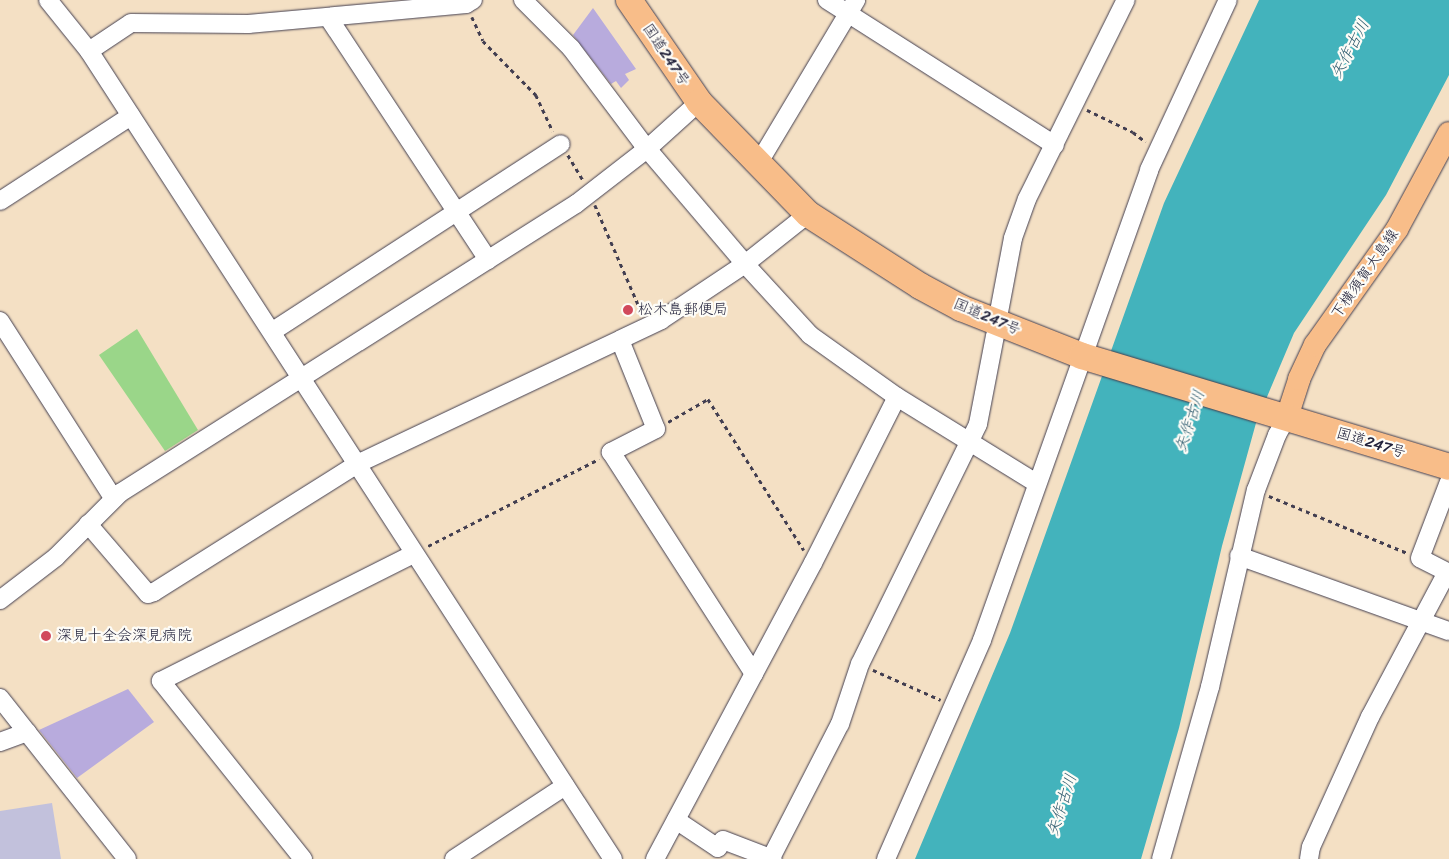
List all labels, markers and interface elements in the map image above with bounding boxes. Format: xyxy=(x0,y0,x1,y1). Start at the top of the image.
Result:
water label: 矢作古川 xyxy=(1327,16,1373,82)
street label: 国道247号 xyxy=(639,20,693,90)
street label: 下横須賀大島線 xyxy=(1328,226,1402,322)
street label: 国道247号 xyxy=(951,295,1023,339)
place label: 松木島郵便局 xyxy=(638,301,728,319)
marker: 松木島郵便局 xyxy=(622,304,634,316)
water label: 矢作古川 xyxy=(1171,388,1209,454)
street label: 国道247号 xyxy=(1334,424,1408,462)
place label: 深見十全会深見病院 xyxy=(57,627,192,645)
marker: 深見十全会深見病院 xyxy=(39,629,53,643)
water label: 矢作古川 xyxy=(1043,772,1081,838)

